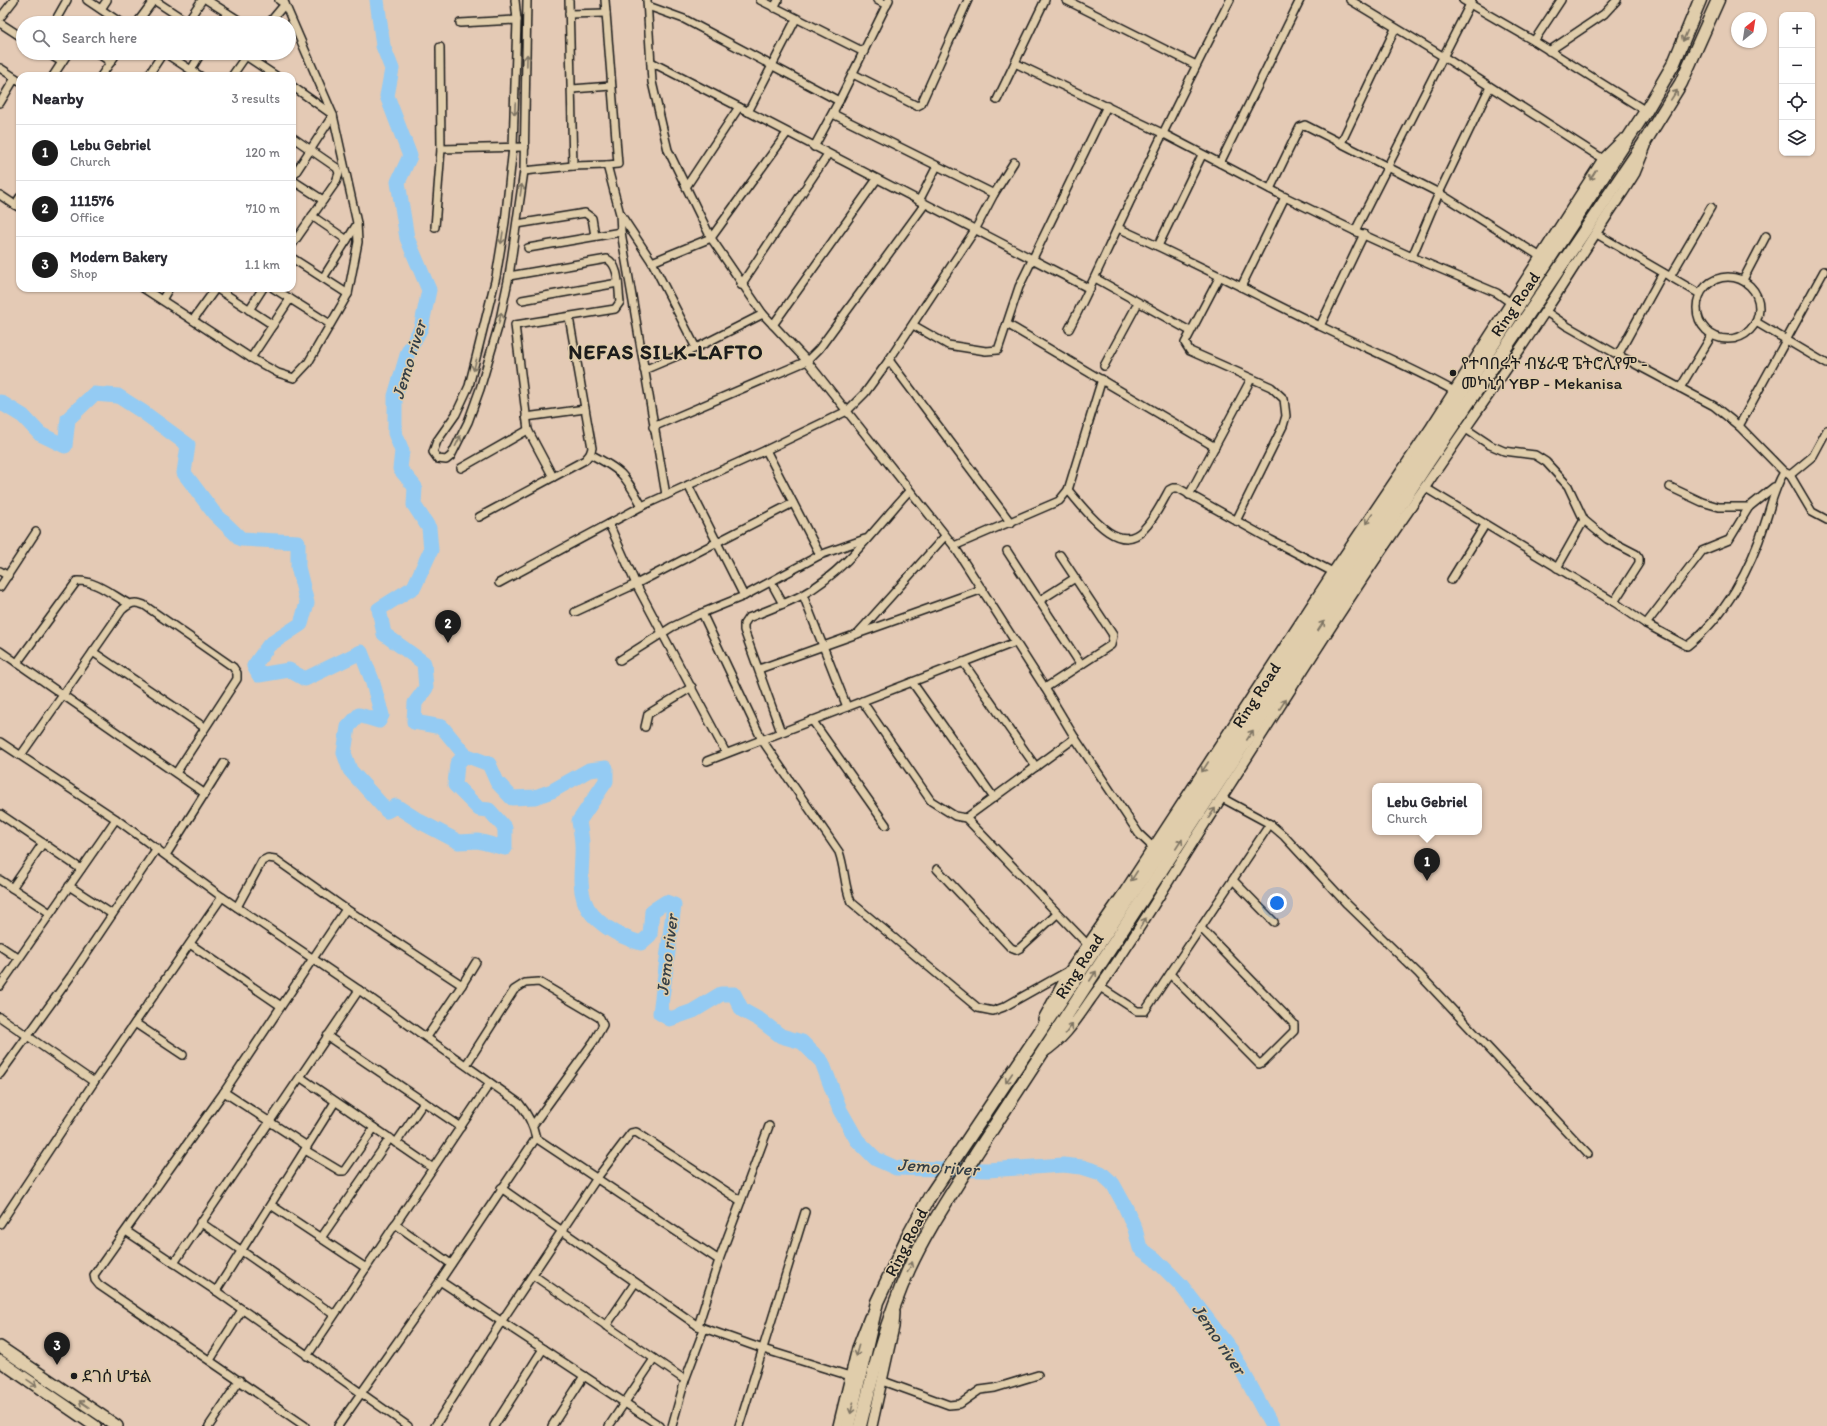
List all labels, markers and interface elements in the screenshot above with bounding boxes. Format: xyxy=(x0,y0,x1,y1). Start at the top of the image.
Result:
north arrow xyxy=(1731,12,1767,48)
map controls xyxy=(1779,12,1815,156)
button: + xyxy=(1779,12,1815,48)
search box xyxy=(16,16,296,60)
icon: search xyxy=(30,27,52,49)
text: Search here xyxy=(62,29,137,47)
one-way arrow xyxy=(1681,30,1689,42)
button: − xyxy=(1779,48,1815,84)
one-way arrow xyxy=(523,54,530,67)
button: locate xyxy=(1779,84,1815,120)
text: Nearby xyxy=(32,88,84,108)
one-way arrow xyxy=(1670,90,1678,101)
text: 3 results xyxy=(231,91,280,106)
one-way arrow xyxy=(511,102,518,115)
button: layers xyxy=(1779,120,1815,156)
text: Lebu Gebriel xyxy=(70,136,151,154)
text: 1 xyxy=(42,145,48,160)
text: 120 m xyxy=(245,145,280,160)
text: Church xyxy=(70,154,111,169)
one-way arrow xyxy=(1589,170,1597,181)
one-way arrow xyxy=(517,184,525,197)
text: 111576 xyxy=(70,192,114,210)
text: 2 xyxy=(42,201,48,216)
text: 710 m xyxy=(246,201,280,216)
text: Office xyxy=(70,210,105,225)
one-way arrow xyxy=(498,231,506,244)
text: Modern Bakery xyxy=(70,248,167,266)
text: 3 xyxy=(41,257,49,272)
text: 1.1 km xyxy=(245,257,280,272)
text: Shop xyxy=(70,266,97,281)
street label: Ring Road xyxy=(1486,267,1544,340)
one-way arrow xyxy=(497,312,505,325)
water label: Jemo river xyxy=(387,316,432,402)
district label: NEFAS SILK-LAFTO xyxy=(568,339,764,364)
place label: የተባበሩት ብሄራዊ ፔትሮሊየም - መካኒሳ YBP - Mekanisa xyxy=(1461,353,1648,393)
one-way arrow xyxy=(470,358,478,371)
marker: የተባበሩት ብሄራዊ ፔትሮሊየም - መካኒሳ YBP - Mekanisa xyxy=(1448,368,1458,378)
one-way arrow xyxy=(455,435,462,447)
one-way arrow xyxy=(1365,513,1373,524)
pin: 2 xyxy=(435,610,461,643)
one-way arrow xyxy=(1318,620,1326,632)
street label: Ring Road xyxy=(1227,658,1285,731)
one-way arrow xyxy=(1279,699,1287,710)
one-way arrow xyxy=(1246,730,1254,741)
one-way arrow xyxy=(1200,761,1208,773)
popup xyxy=(1372,783,1482,835)
text: Lebu Gebriel xyxy=(1387,793,1467,811)
one-way arrow xyxy=(1208,807,1216,818)
text: Church xyxy=(1387,811,1427,826)
one-way arrow xyxy=(1175,839,1183,850)
pin: 1 xyxy=(1414,848,1440,881)
one-way arrow xyxy=(1130,870,1138,881)
your location xyxy=(1267,893,1287,913)
water label: Jemo river xyxy=(651,912,683,997)
one-way arrow xyxy=(1140,917,1148,929)
street label: Ring Road xyxy=(1050,929,1108,1002)
one-way arrow xyxy=(1089,971,1097,982)
one-way arrow xyxy=(1065,1024,1073,1035)
one-way arrow xyxy=(1005,1072,1013,1083)
water label: Jemo river xyxy=(897,1153,981,1181)
street label: Ring Road xyxy=(880,1204,932,1279)
one-way arrow xyxy=(907,1262,914,1274)
water label: Jemo river xyxy=(1187,1299,1252,1380)
pin: 3 xyxy=(44,1332,70,1365)
one-way arrow xyxy=(852,1344,860,1357)
place label: ደገሰ ሆቴል xyxy=(82,1366,151,1386)
marker: ደገሰ ሆቴል xyxy=(69,1371,79,1381)
one-way arrow xyxy=(26,1379,37,1387)
one-way arrow xyxy=(79,1400,90,1408)
one-way arrow xyxy=(848,1401,855,1414)

